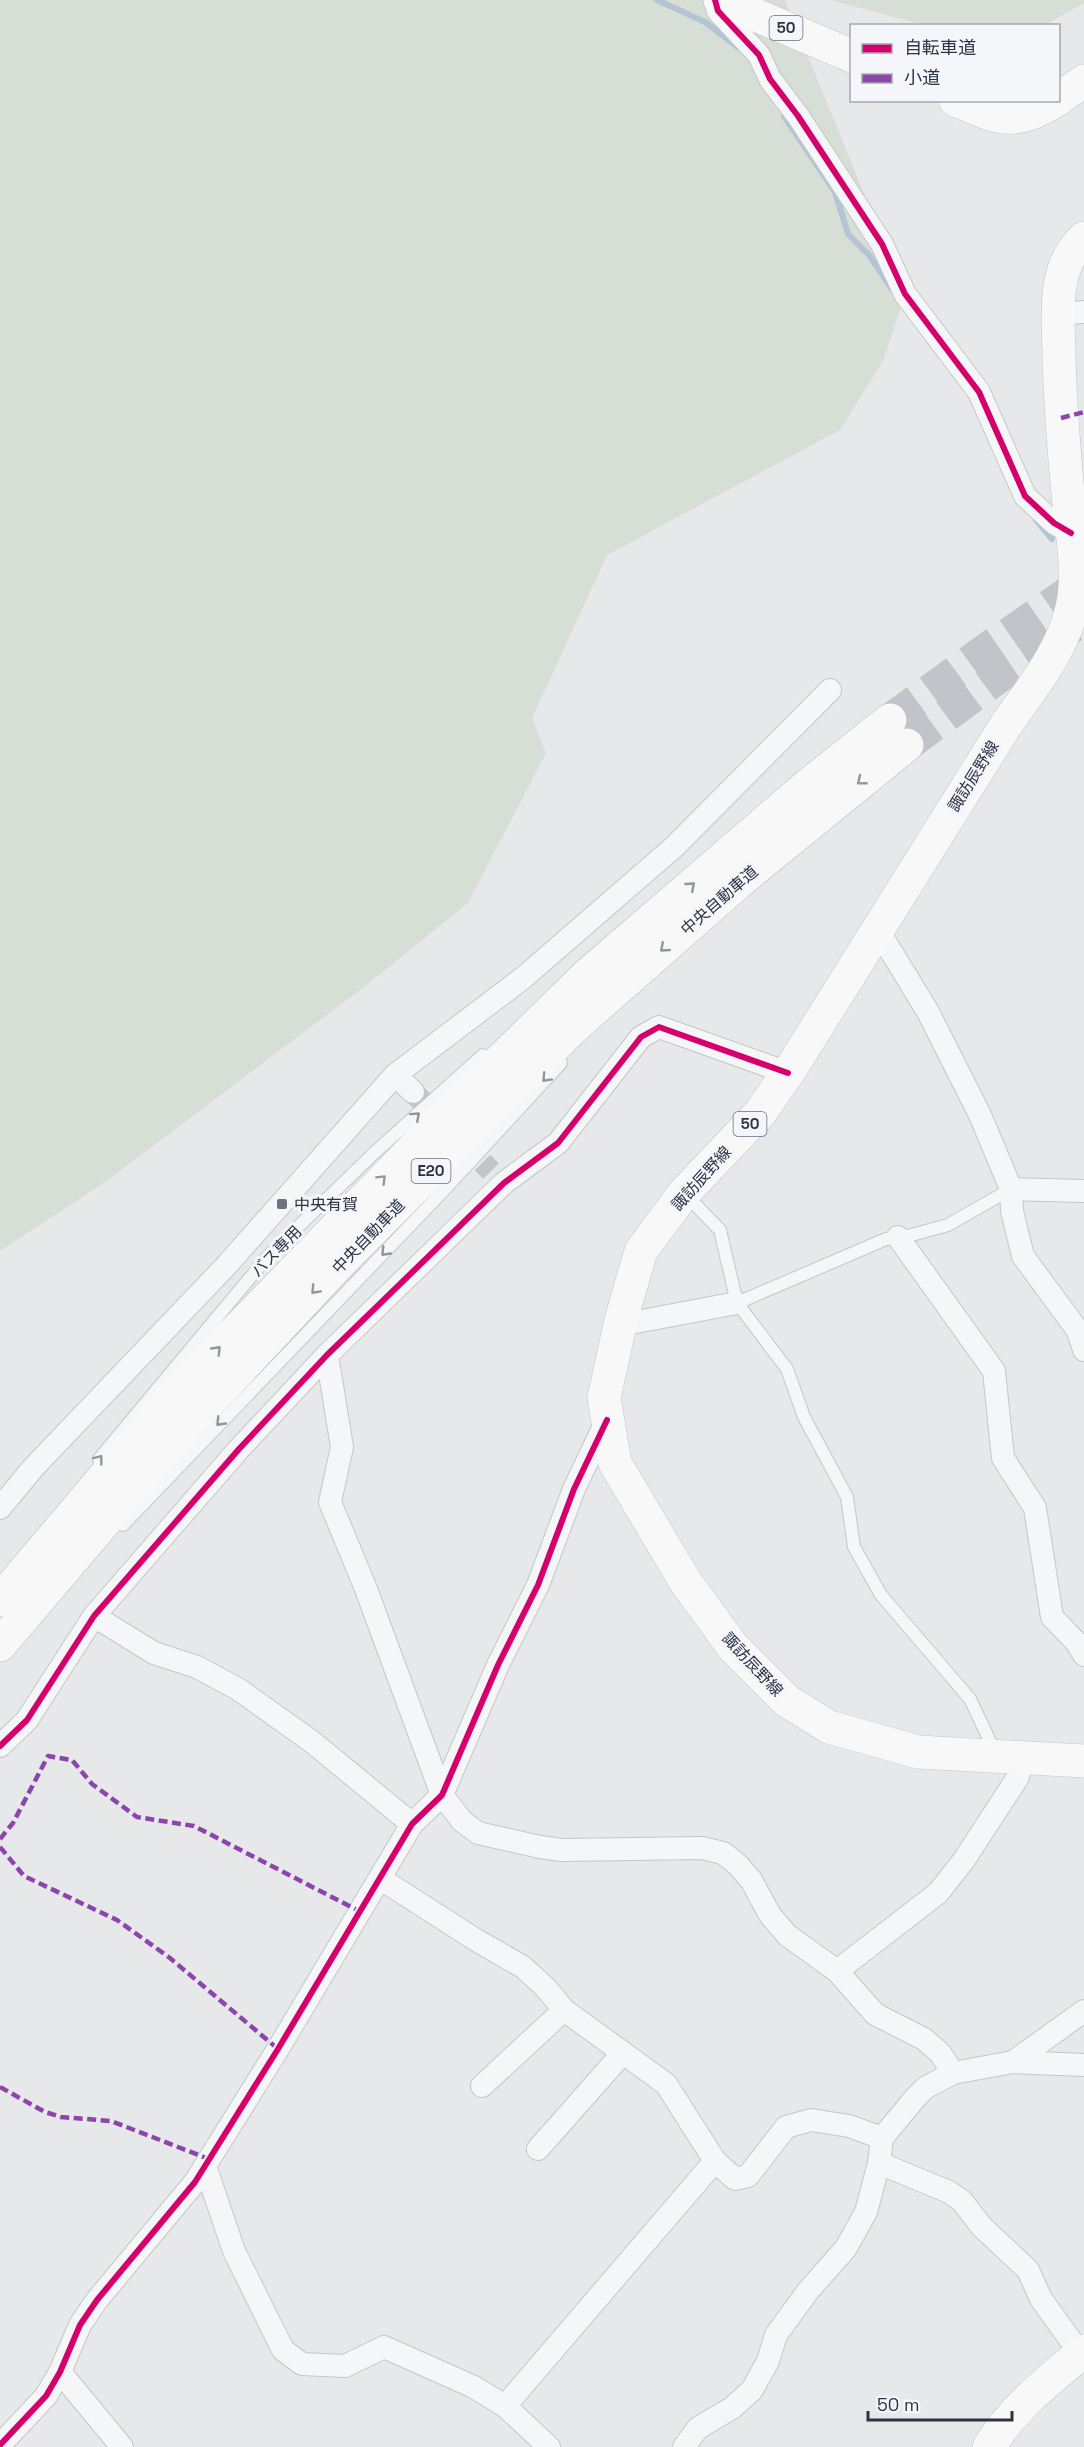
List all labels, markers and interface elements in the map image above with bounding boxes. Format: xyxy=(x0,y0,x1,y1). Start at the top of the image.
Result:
road number: 50 xyxy=(770,16,802,40)
legend xyxy=(850,24,1060,102)
text: 自転車道 xyxy=(904,36,976,59)
text: 小道 xyxy=(904,66,940,89)
street label: 諏訪辰野線 xyxy=(943,737,1004,816)
one-way arrow xyxy=(857,774,868,785)
street label: 中央自動車道 xyxy=(676,861,762,940)
one-way arrow xyxy=(684,882,694,893)
one-way arrow xyxy=(660,941,671,952)
one-way arrow xyxy=(543,1071,554,1082)
one-way arrow xyxy=(409,1112,420,1123)
road number: 50 xyxy=(734,1112,766,1136)
street label: 諏訪辰野線 xyxy=(667,1142,736,1215)
road number: E20 xyxy=(412,1159,450,1183)
one-way arrow xyxy=(375,1176,386,1187)
place label: 中央有賀 xyxy=(294,1194,358,1215)
street label: 中央自動車道 xyxy=(327,1195,409,1278)
marker: 中央有賀 xyxy=(275,1197,289,1211)
street label: バス専用 xyxy=(247,1221,306,1282)
one-way arrow xyxy=(381,1244,392,1255)
one-way arrow xyxy=(311,1283,322,1293)
one-way arrow xyxy=(210,1346,221,1356)
one-way arrow xyxy=(216,1416,227,1426)
one-way arrow xyxy=(91,1454,102,1465)
street label: 諏訪辰野線 xyxy=(718,1628,788,1701)
scale bar xyxy=(868,2384,1012,2422)
text: 50 m xyxy=(877,2393,919,2416)

